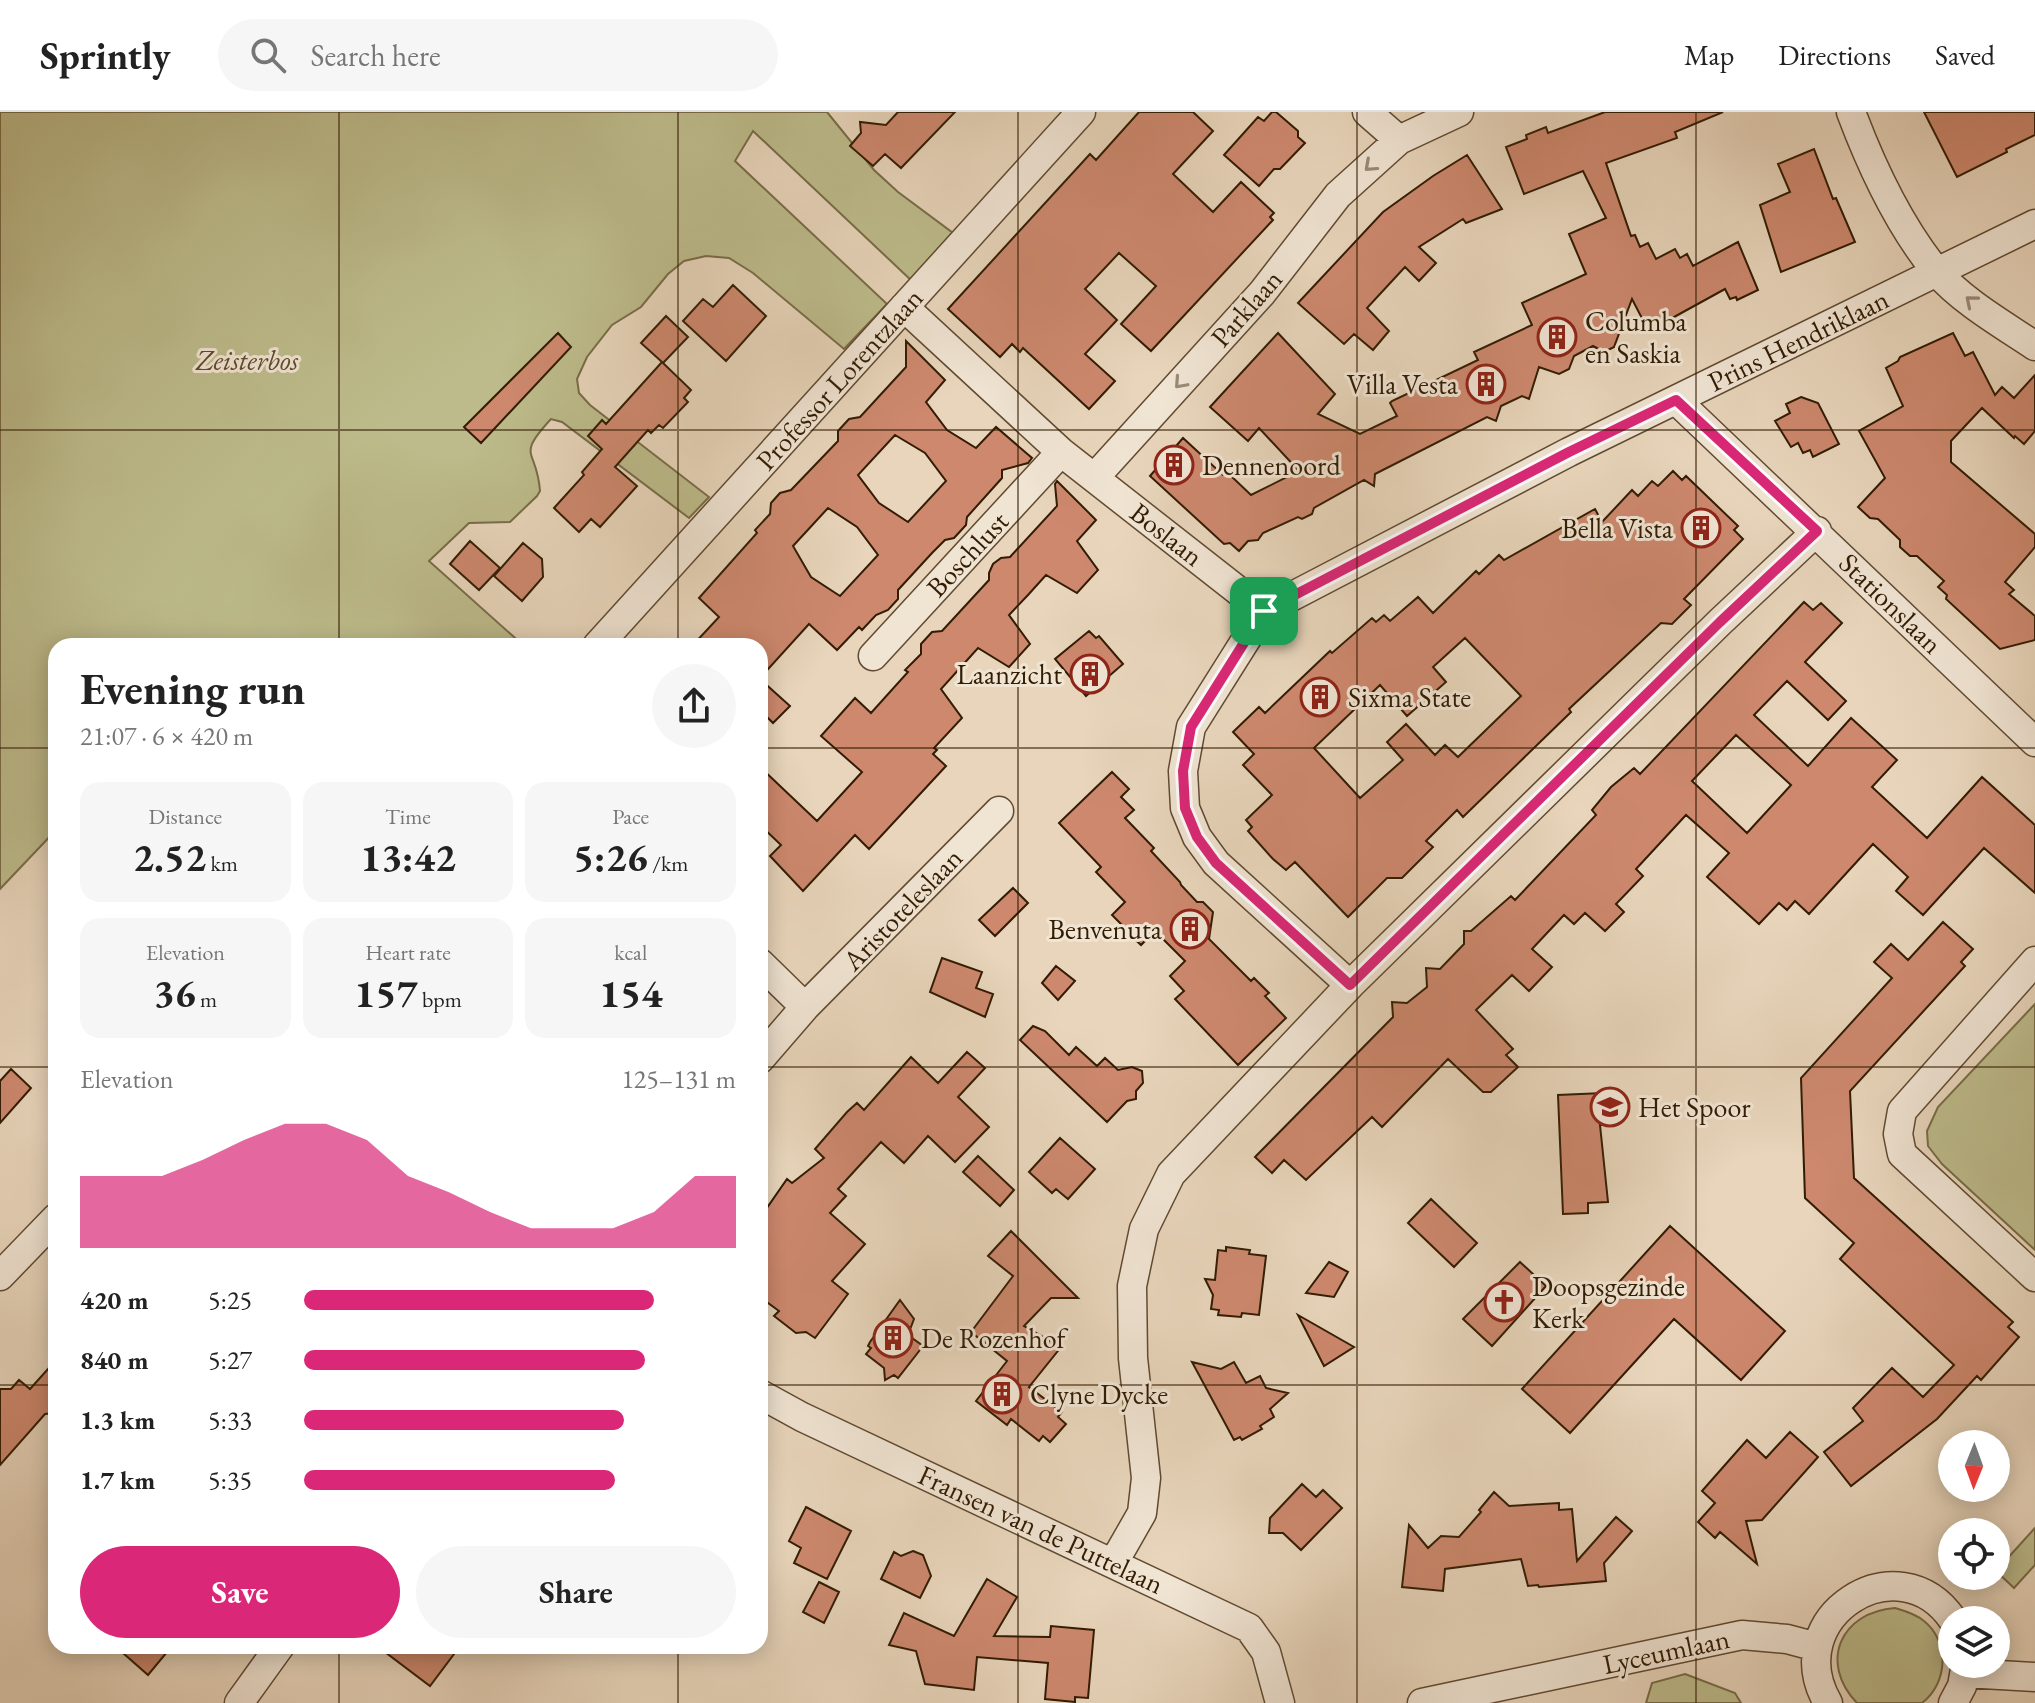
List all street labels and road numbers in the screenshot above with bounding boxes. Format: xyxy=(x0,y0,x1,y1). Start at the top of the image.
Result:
street label: Parklaan xyxy=(1202,261,1290,354)
street label: Professor Lorentzlaan xyxy=(748,280,931,478)
street label: Prins Hendriklaan xyxy=(1702,281,1895,399)
street label: Boslaan xyxy=(1123,494,1211,574)
street label: Boschlust xyxy=(918,503,1016,604)
street label: Stationslaan xyxy=(1832,545,1950,661)
street label: Aristoteleslaan xyxy=(834,840,970,979)
street label: Fransen van de Puttelaan xyxy=(913,1456,1170,1602)
street label: Lyceumlaan xyxy=(1599,1620,1733,1682)

